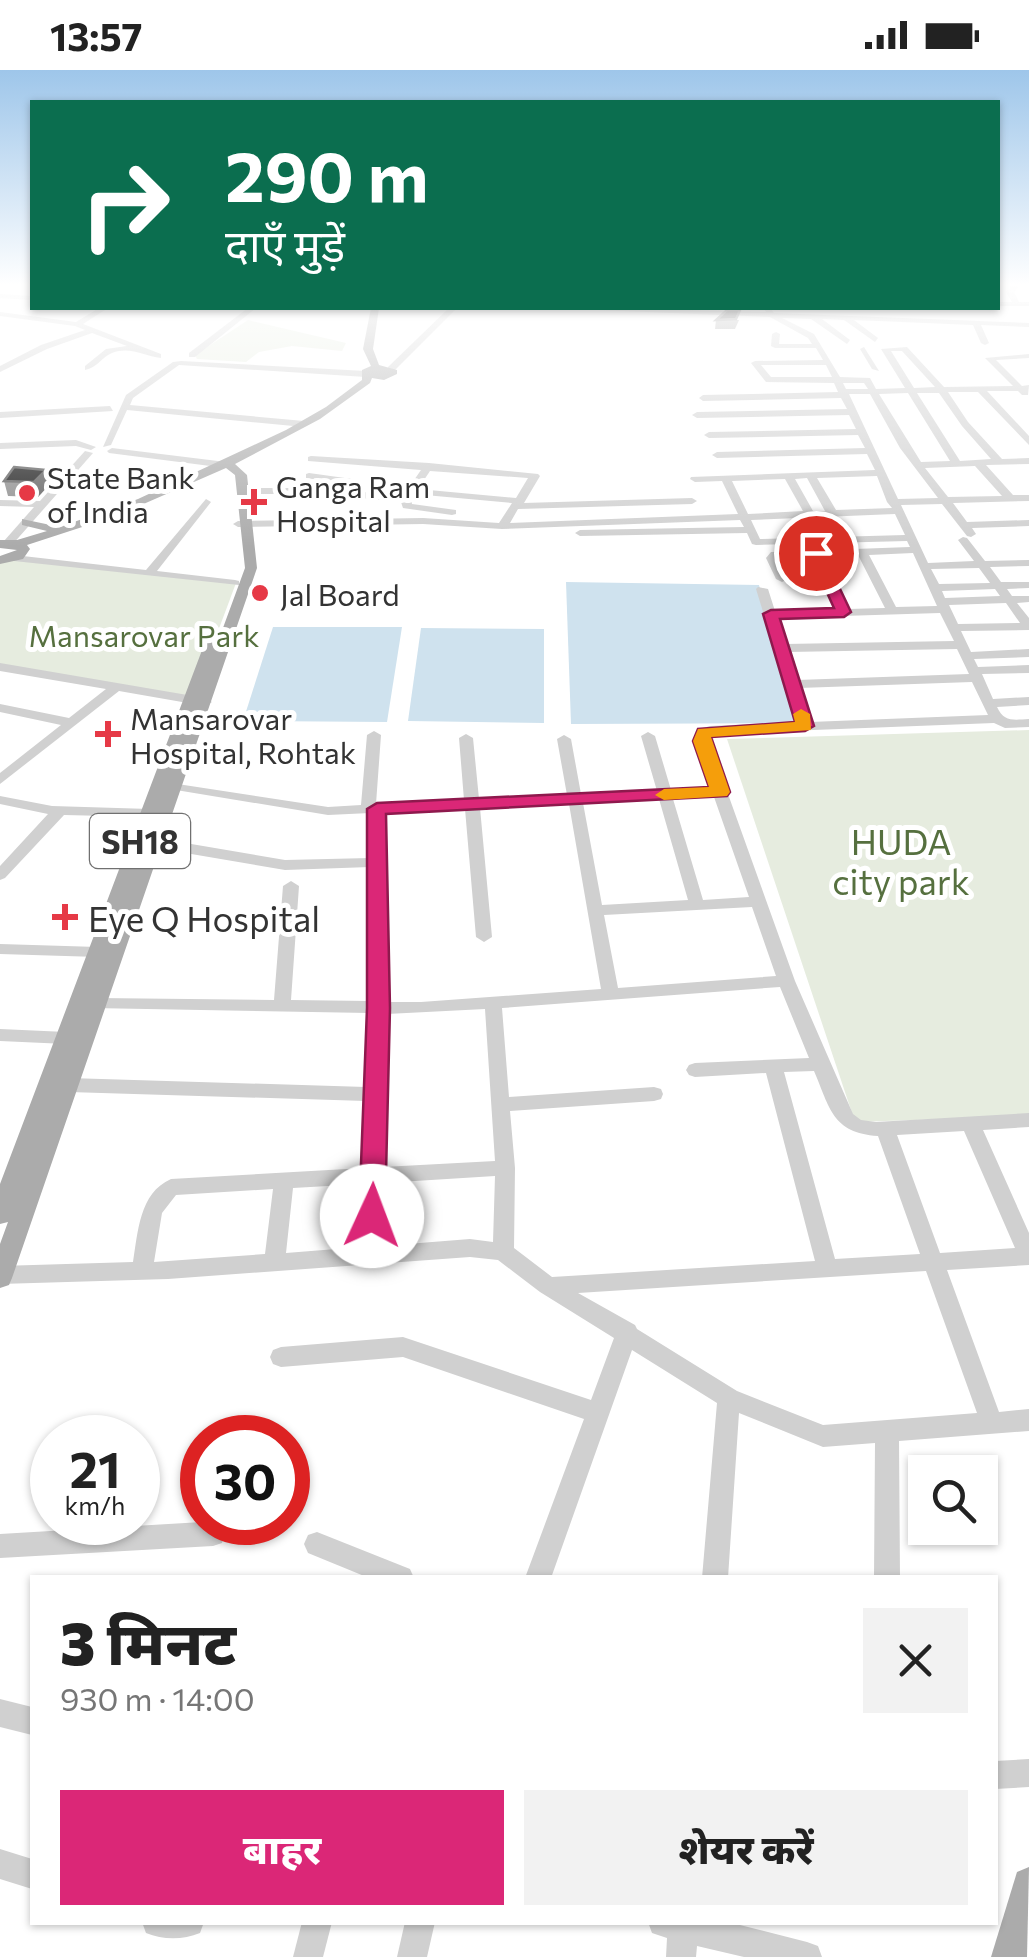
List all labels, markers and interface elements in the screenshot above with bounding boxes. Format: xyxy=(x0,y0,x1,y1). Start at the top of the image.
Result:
text: 13:57 xyxy=(50,12,142,59)
text: 290 m xyxy=(225,131,429,216)
icon: right xyxy=(60,140,190,270)
text: दाएँ मुड़ें xyxy=(225,216,345,271)
place label: State Bank of India xyxy=(47,458,194,529)
place label: Ganga Ram Hospital xyxy=(276,467,430,538)
marker: State Bank of India xyxy=(16,482,38,504)
marker: Ganga Ram Hospital xyxy=(241,489,267,515)
pin xyxy=(774,511,859,596)
icon: arrive xyxy=(789,526,844,581)
place label: Jal Board xyxy=(280,575,400,612)
marker: Jal Board xyxy=(249,582,271,604)
park label: Mansarovar Park xyxy=(29,616,259,653)
place label: Mansarovar Hospital, Rohtak xyxy=(130,699,356,770)
marker: Mansarovar Hospital, Rohtak xyxy=(95,721,121,747)
road number: SH18 xyxy=(90,814,190,868)
park label: HUDA city park xyxy=(832,819,970,902)
place label: Eye Q Hospital xyxy=(88,896,320,939)
marker: Eye Q Hospital xyxy=(52,904,78,930)
position arrow xyxy=(320,1164,424,1268)
speed limit sign: 30 xyxy=(180,1415,310,1545)
text: 21 xyxy=(69,1437,121,1498)
map controls xyxy=(908,1455,998,1545)
button: search xyxy=(908,1455,998,1545)
text: km/h xyxy=(65,1490,125,1520)
text: 3 मिनट xyxy=(60,1604,236,1677)
button: close xyxy=(863,1608,968,1713)
text: 930 m · 14:00 xyxy=(60,1678,255,1718)
button: बाहर xyxy=(60,1790,504,1905)
button: शेयर करें xyxy=(524,1790,968,1905)

